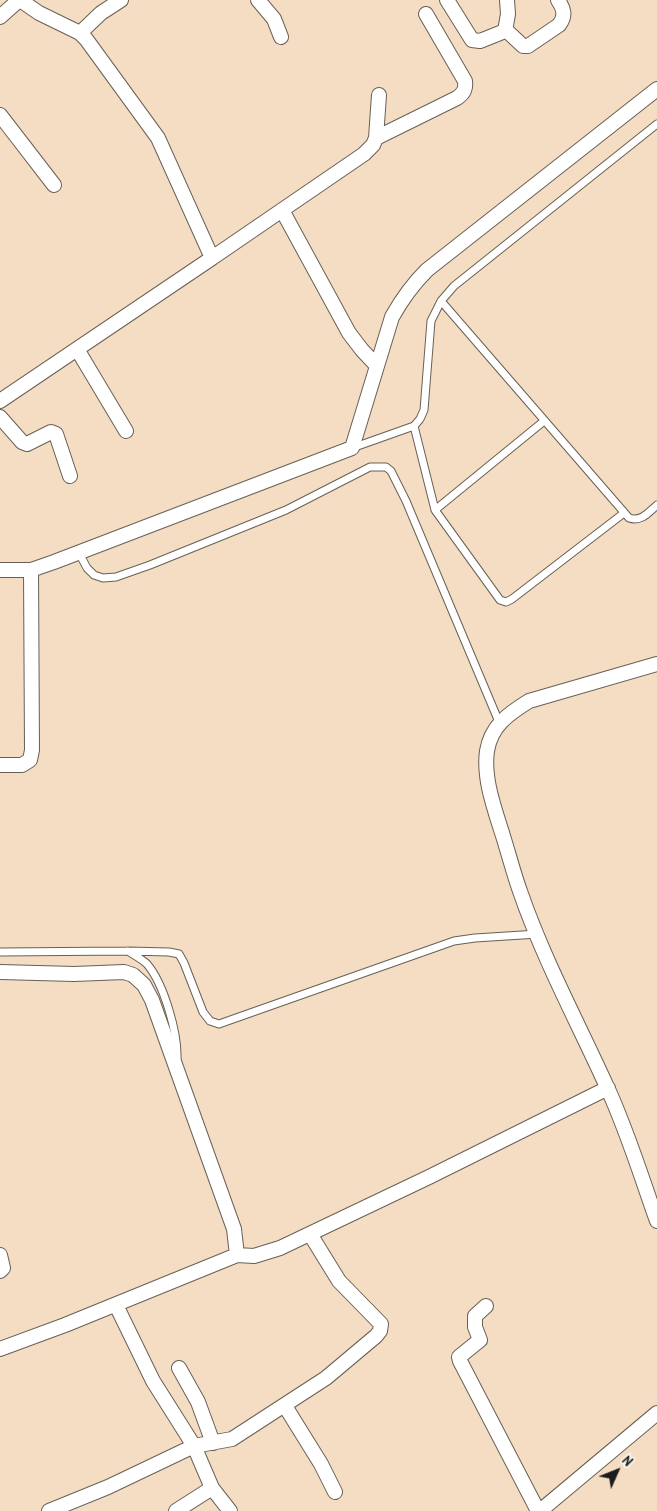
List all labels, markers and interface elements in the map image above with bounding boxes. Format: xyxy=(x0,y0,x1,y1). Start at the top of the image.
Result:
north arrow xyxy=(592,1446,642,1496)
text: N xyxy=(619,1451,638,1470)

